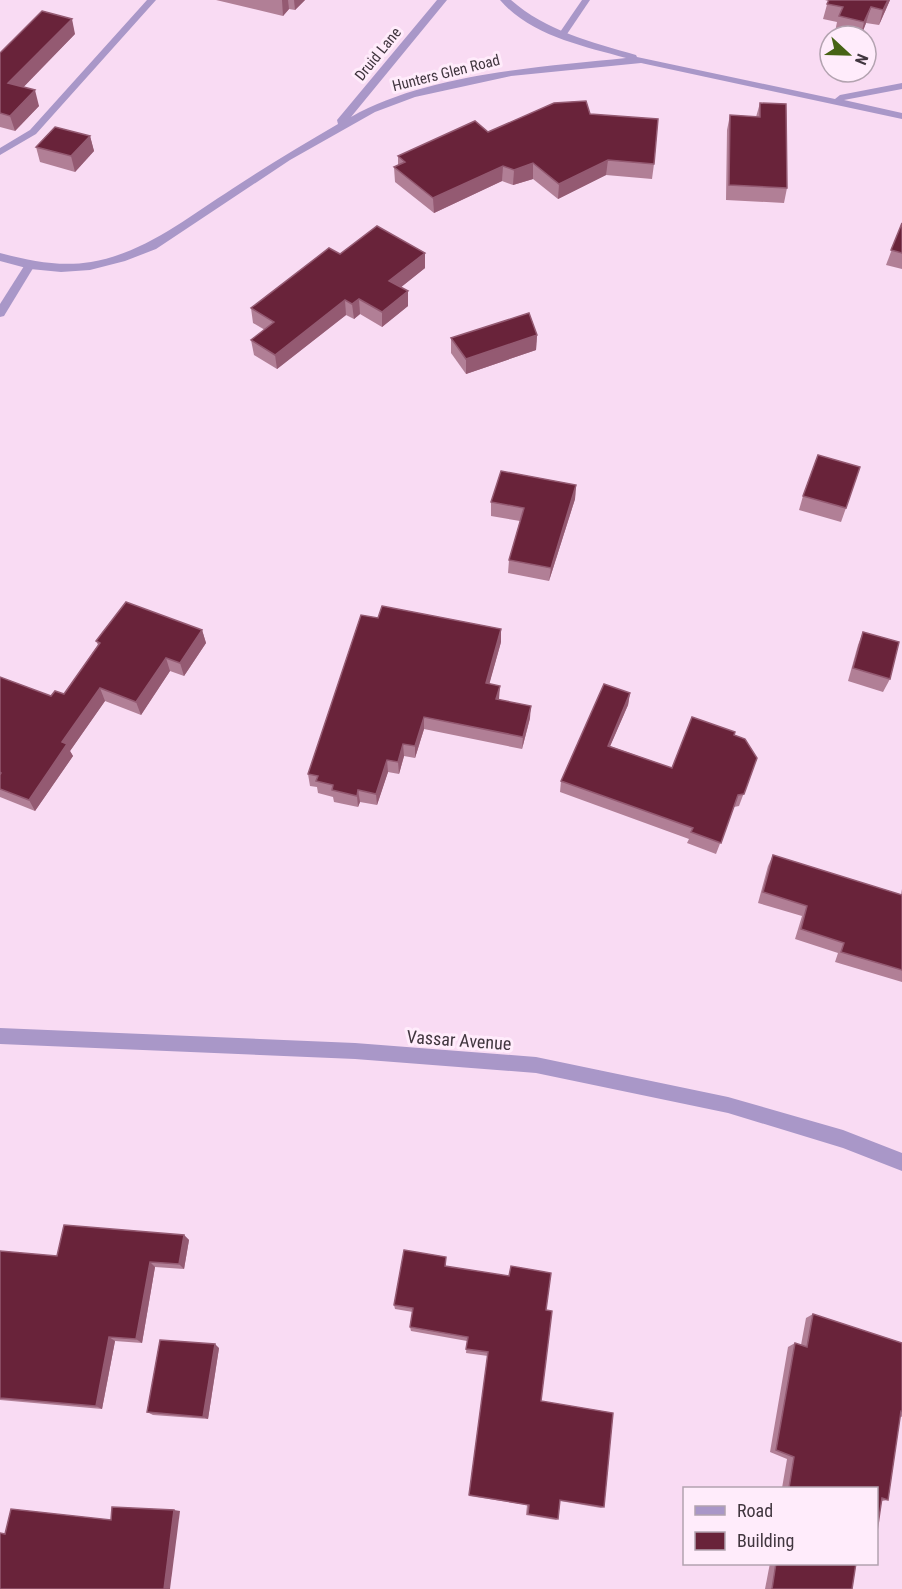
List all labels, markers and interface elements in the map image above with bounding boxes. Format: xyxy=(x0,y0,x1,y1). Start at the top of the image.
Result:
street label: Druid Lane xyxy=(351,24,405,84)
north arrow xyxy=(818,24,878,84)
street label: Hunters Glen Road xyxy=(390,51,502,95)
text: N xyxy=(851,51,872,68)
street label: Vassar Avenue xyxy=(406,1026,512,1054)
legend xyxy=(683,1487,878,1565)
text: Road xyxy=(737,1500,773,1521)
text: Building xyxy=(737,1530,794,1551)

